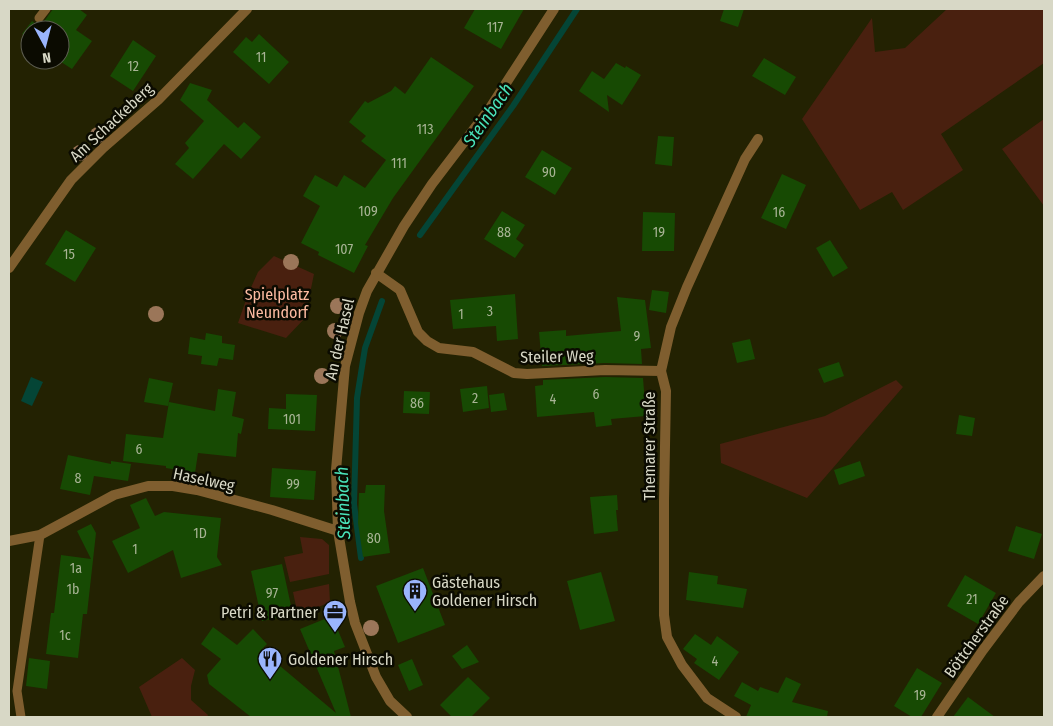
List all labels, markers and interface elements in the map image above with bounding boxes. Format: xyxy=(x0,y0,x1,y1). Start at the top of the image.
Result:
house number: 117 xyxy=(487,19,504,36)
north arrow xyxy=(20,20,70,70)
text: N xyxy=(41,48,52,66)
house number: 11 xyxy=(256,49,266,66)
house number: 12 xyxy=(127,58,139,75)
street label: Am Schackeberg xyxy=(66,79,157,166)
water label: Steinbach xyxy=(458,79,518,152)
house number: 113 xyxy=(416,121,434,138)
house number: 111 xyxy=(391,155,407,172)
house number: 90 xyxy=(542,164,556,181)
house number: 109 xyxy=(358,203,378,220)
house number: 16 xyxy=(773,204,785,221)
house number: 88 xyxy=(497,224,511,241)
house number: 19 xyxy=(653,224,665,241)
house number: 107 xyxy=(335,241,353,258)
house number: 15 xyxy=(63,246,75,263)
park label: Spielplatz Neundorf xyxy=(245,285,309,322)
street label: An der Hasel xyxy=(321,297,358,382)
house number: 3 xyxy=(487,303,493,320)
house number: 1 xyxy=(458,306,464,323)
house number: 9 xyxy=(634,328,641,345)
street label: Steiler Weg xyxy=(520,346,594,367)
house number: 6 xyxy=(593,386,600,403)
house number: 2 xyxy=(472,390,478,407)
house number: 4 xyxy=(550,391,557,408)
street label: Themarer Straße xyxy=(640,391,659,500)
house number: 86 xyxy=(410,395,424,412)
house number: 101 xyxy=(283,411,301,428)
house number: 6 xyxy=(136,441,143,458)
street label: Haselweg xyxy=(171,464,237,495)
water label: Steinbach xyxy=(331,466,355,541)
house number: 8 xyxy=(75,470,82,487)
house number: 99 xyxy=(286,476,300,493)
house number: 1D xyxy=(193,525,207,542)
house number: 80 xyxy=(367,530,381,547)
house number: 1 xyxy=(132,541,138,558)
house number: 1a xyxy=(70,560,82,577)
place label: Gästehaus Goldener Hirsch xyxy=(432,573,537,610)
building icon: Gästehaus Goldener Hirsch xyxy=(402,578,428,612)
house number: 1b xyxy=(67,581,79,598)
house number: 97 xyxy=(266,585,278,602)
street label: Böttcherstraße xyxy=(940,591,1013,681)
house number: 21 xyxy=(966,591,978,608)
office icon: Petri & Partner xyxy=(322,599,348,633)
place label: Petri & Partner xyxy=(221,603,318,622)
house number: 1c xyxy=(59,627,71,644)
restaurant icon: Goldener Hirsch xyxy=(257,646,283,680)
place label: Goldener Hirsch xyxy=(288,650,393,669)
house number: 4 xyxy=(712,653,719,670)
house number: 19 xyxy=(914,687,926,704)

